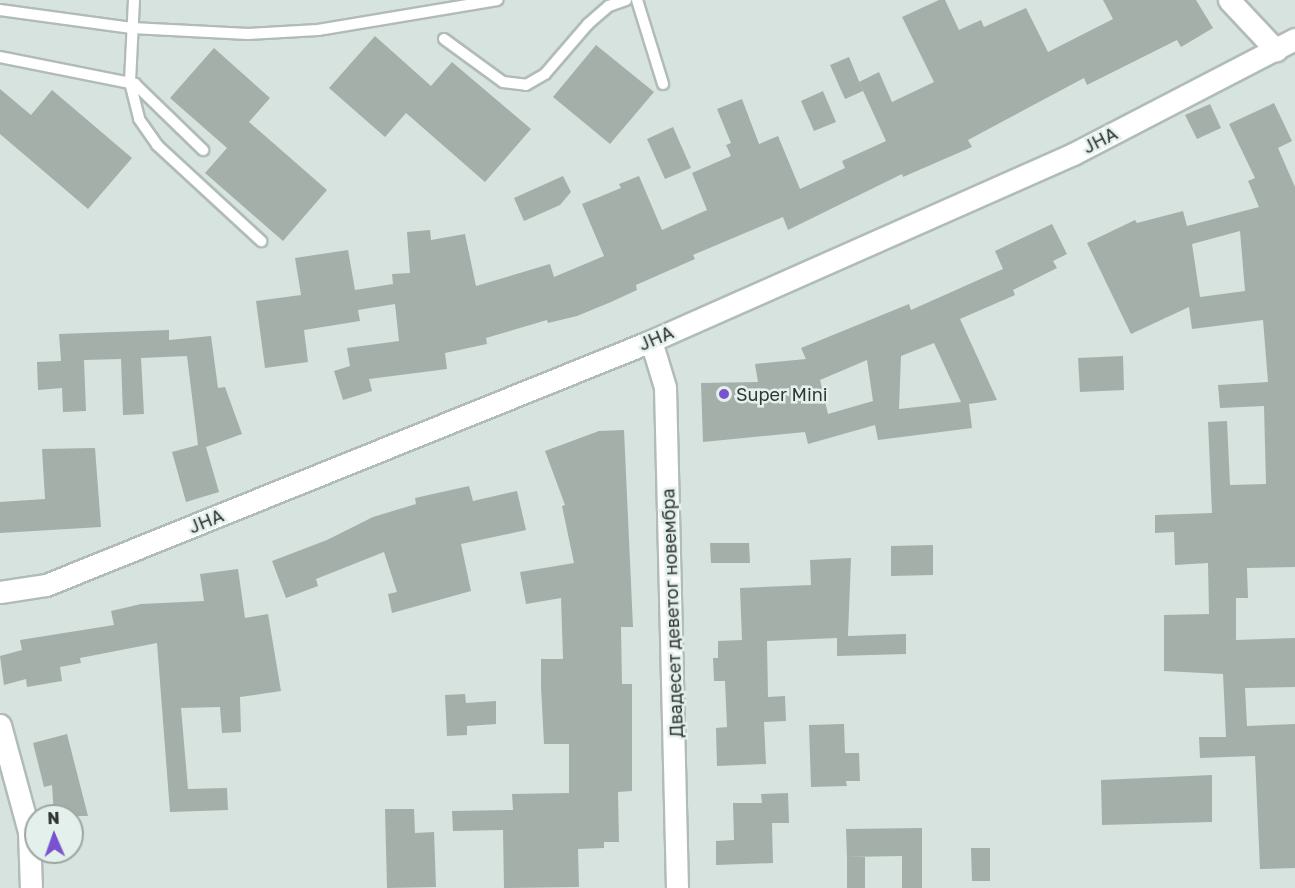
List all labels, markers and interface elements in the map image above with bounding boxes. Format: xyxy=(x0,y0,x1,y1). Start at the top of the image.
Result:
street label: ЈНА xyxy=(1079,122,1121,158)
street label: ЈНА xyxy=(635,321,677,355)
place label: Super Mini xyxy=(736,383,828,405)
marker: Super Mini xyxy=(717,387,731,401)
street label: Двадесет деветог новембра xyxy=(657,488,687,738)
street label: ЈНА xyxy=(185,504,227,538)
north arrow xyxy=(24,804,84,864)
text: N xyxy=(47,808,60,828)

